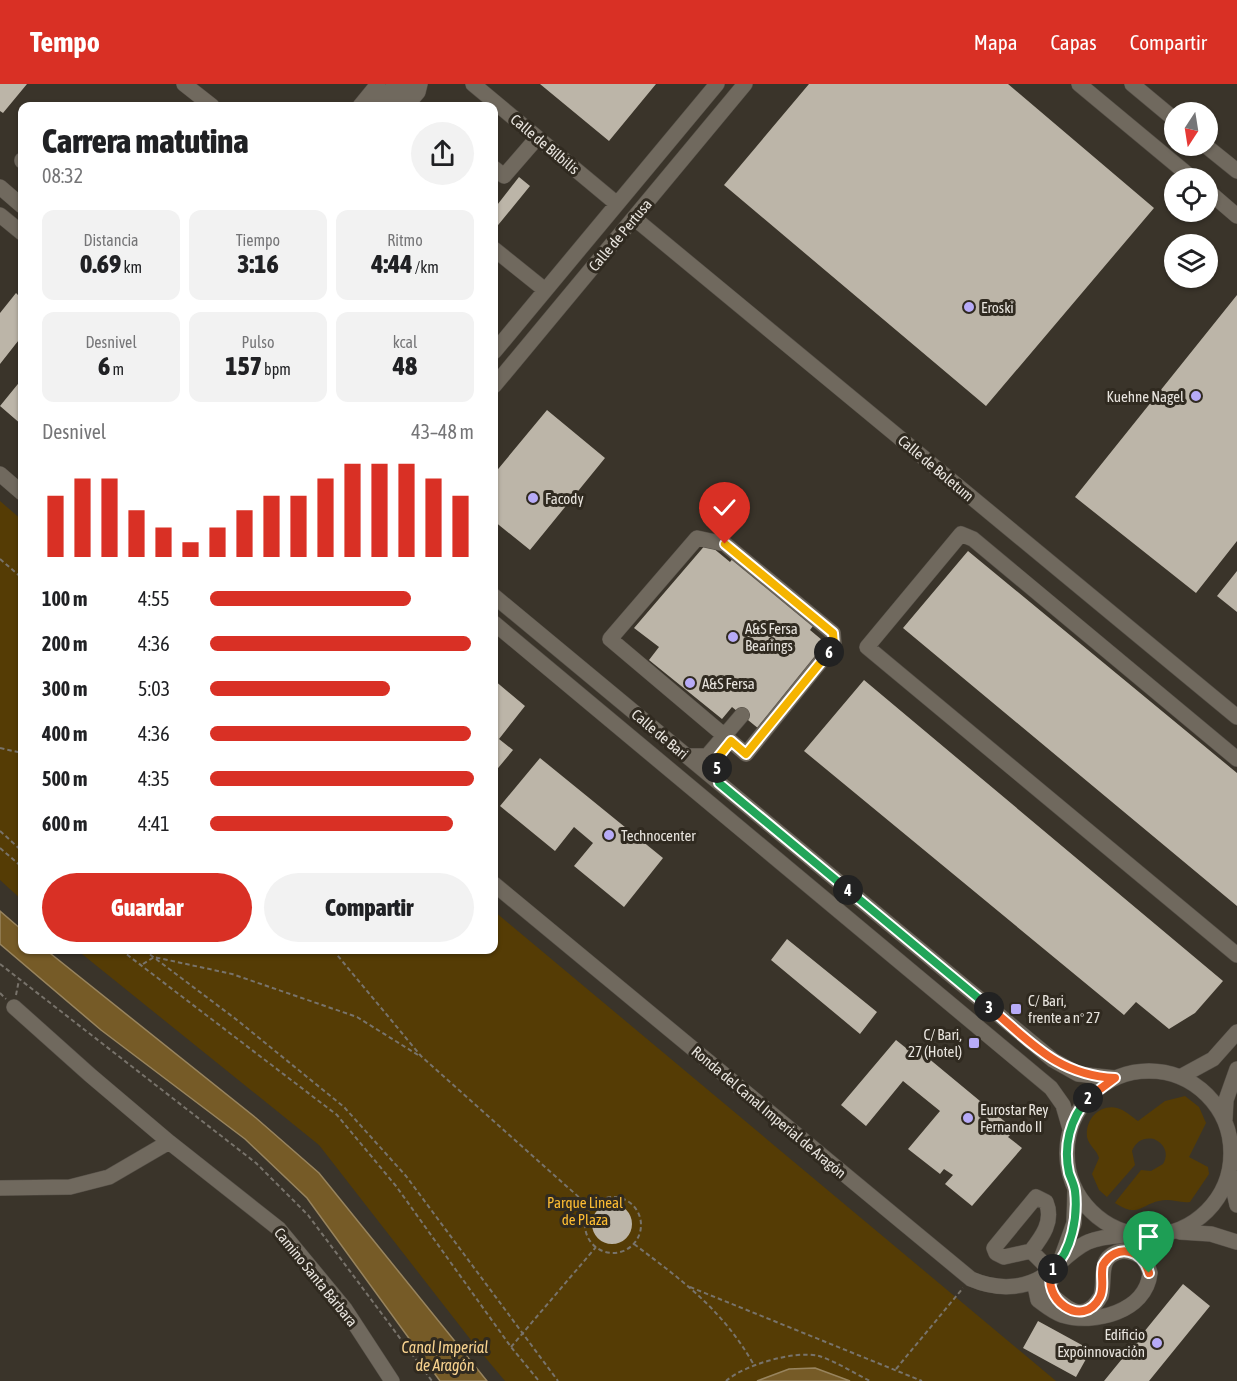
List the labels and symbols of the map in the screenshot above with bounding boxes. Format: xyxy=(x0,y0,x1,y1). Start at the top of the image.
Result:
north arrow xyxy=(1164,102,1218,156)
street label: Calle de Bílbilis xyxy=(507,110,583,178)
street label: Calle de Pertusa xyxy=(585,196,655,274)
place label: Eroski xyxy=(981,299,1014,316)
marker: Eroski xyxy=(962,300,976,314)
place label: Kuehne Nagel xyxy=(1107,388,1184,405)
marker: Kuehne Nagel xyxy=(1189,389,1203,403)
street label: Calle de Boletum xyxy=(895,431,977,505)
pin xyxy=(699,482,750,544)
place label: Facody xyxy=(545,490,584,507)
marker: Facody xyxy=(526,491,540,505)
place label: A&S Fersa Bearings xyxy=(745,620,798,654)
marker: A&S Fersa Bearings xyxy=(726,630,740,644)
pin: 6 xyxy=(814,637,844,667)
place label: A&S Fersa xyxy=(702,675,755,692)
marker: A&S Fersa xyxy=(683,676,697,690)
street label: Calle de Bari xyxy=(628,706,692,762)
pin: 5 xyxy=(702,753,732,783)
place label: Technocenter xyxy=(621,827,696,844)
marker: Technocenter xyxy=(602,828,616,842)
pin: 4 xyxy=(833,875,863,905)
pin: 3 xyxy=(974,992,1004,1022)
place label: C/ Bari, frente a nº 27 xyxy=(1028,992,1100,1026)
marker: C/ Bari, frente a nº 27 xyxy=(1009,1002,1023,1016)
place label: C/ Bari, 27 (Hotel) xyxy=(908,1026,962,1060)
marker: C/ Bari, 27 (Hotel) xyxy=(967,1036,981,1050)
street label: Ronda del Canal Imperial de Aragón xyxy=(688,1042,850,1182)
pin: 2 xyxy=(1073,1083,1103,1113)
place label: Eurostar Rey Fernando II xyxy=(980,1101,1049,1135)
marker: Eurostar Rey Fernando II xyxy=(961,1111,975,1125)
park label: Parque Lineal de Plaza xyxy=(547,1194,623,1228)
pin xyxy=(1123,1211,1174,1273)
street label: Camino Santa Bárbara xyxy=(271,1224,361,1330)
pin: 1 xyxy=(1038,1254,1068,1284)
place label: Edificio Expoinnovación xyxy=(1057,1326,1145,1360)
marker: Edificio Expoinnovación xyxy=(1150,1336,1164,1350)
water label: Canal Imperial de Aragón xyxy=(402,1338,488,1375)

